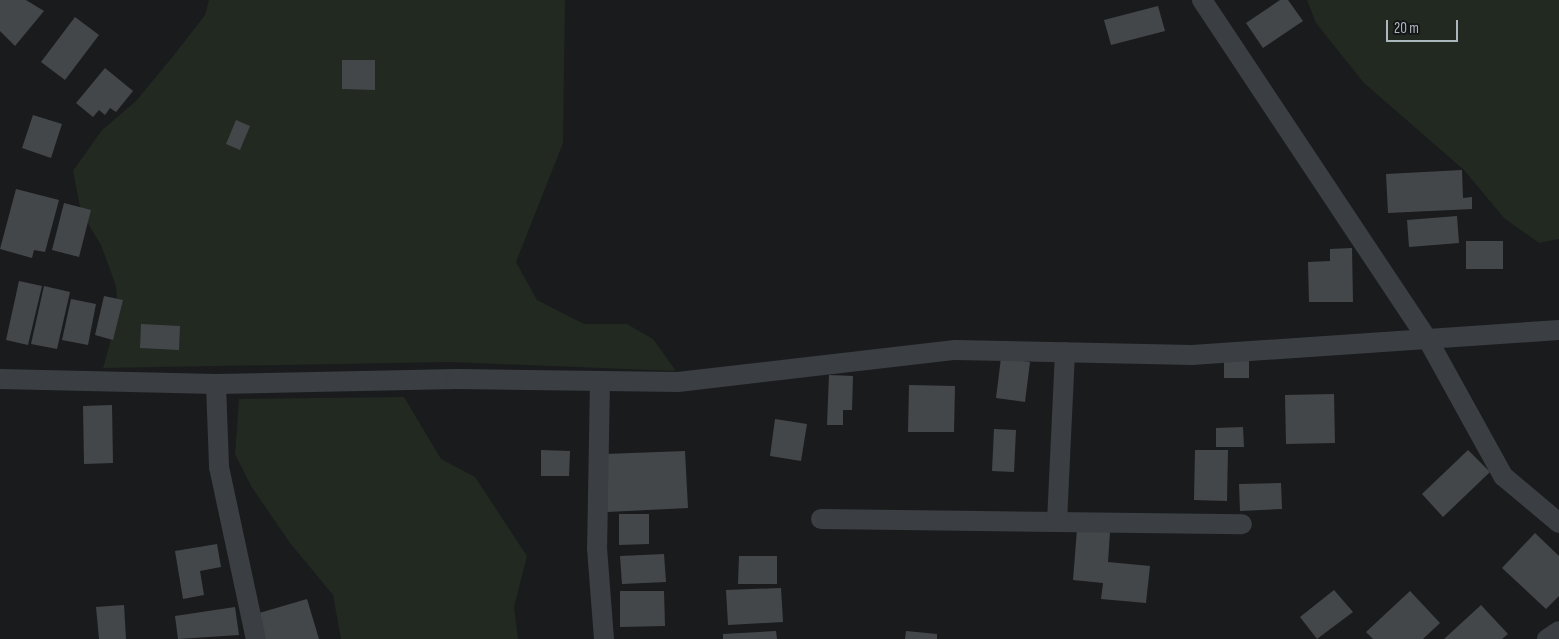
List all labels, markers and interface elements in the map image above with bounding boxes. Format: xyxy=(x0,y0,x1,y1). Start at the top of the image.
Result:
scale bar xyxy=(1389,10,1462,42)
text: 20 m xyxy=(1394,19,1419,38)

